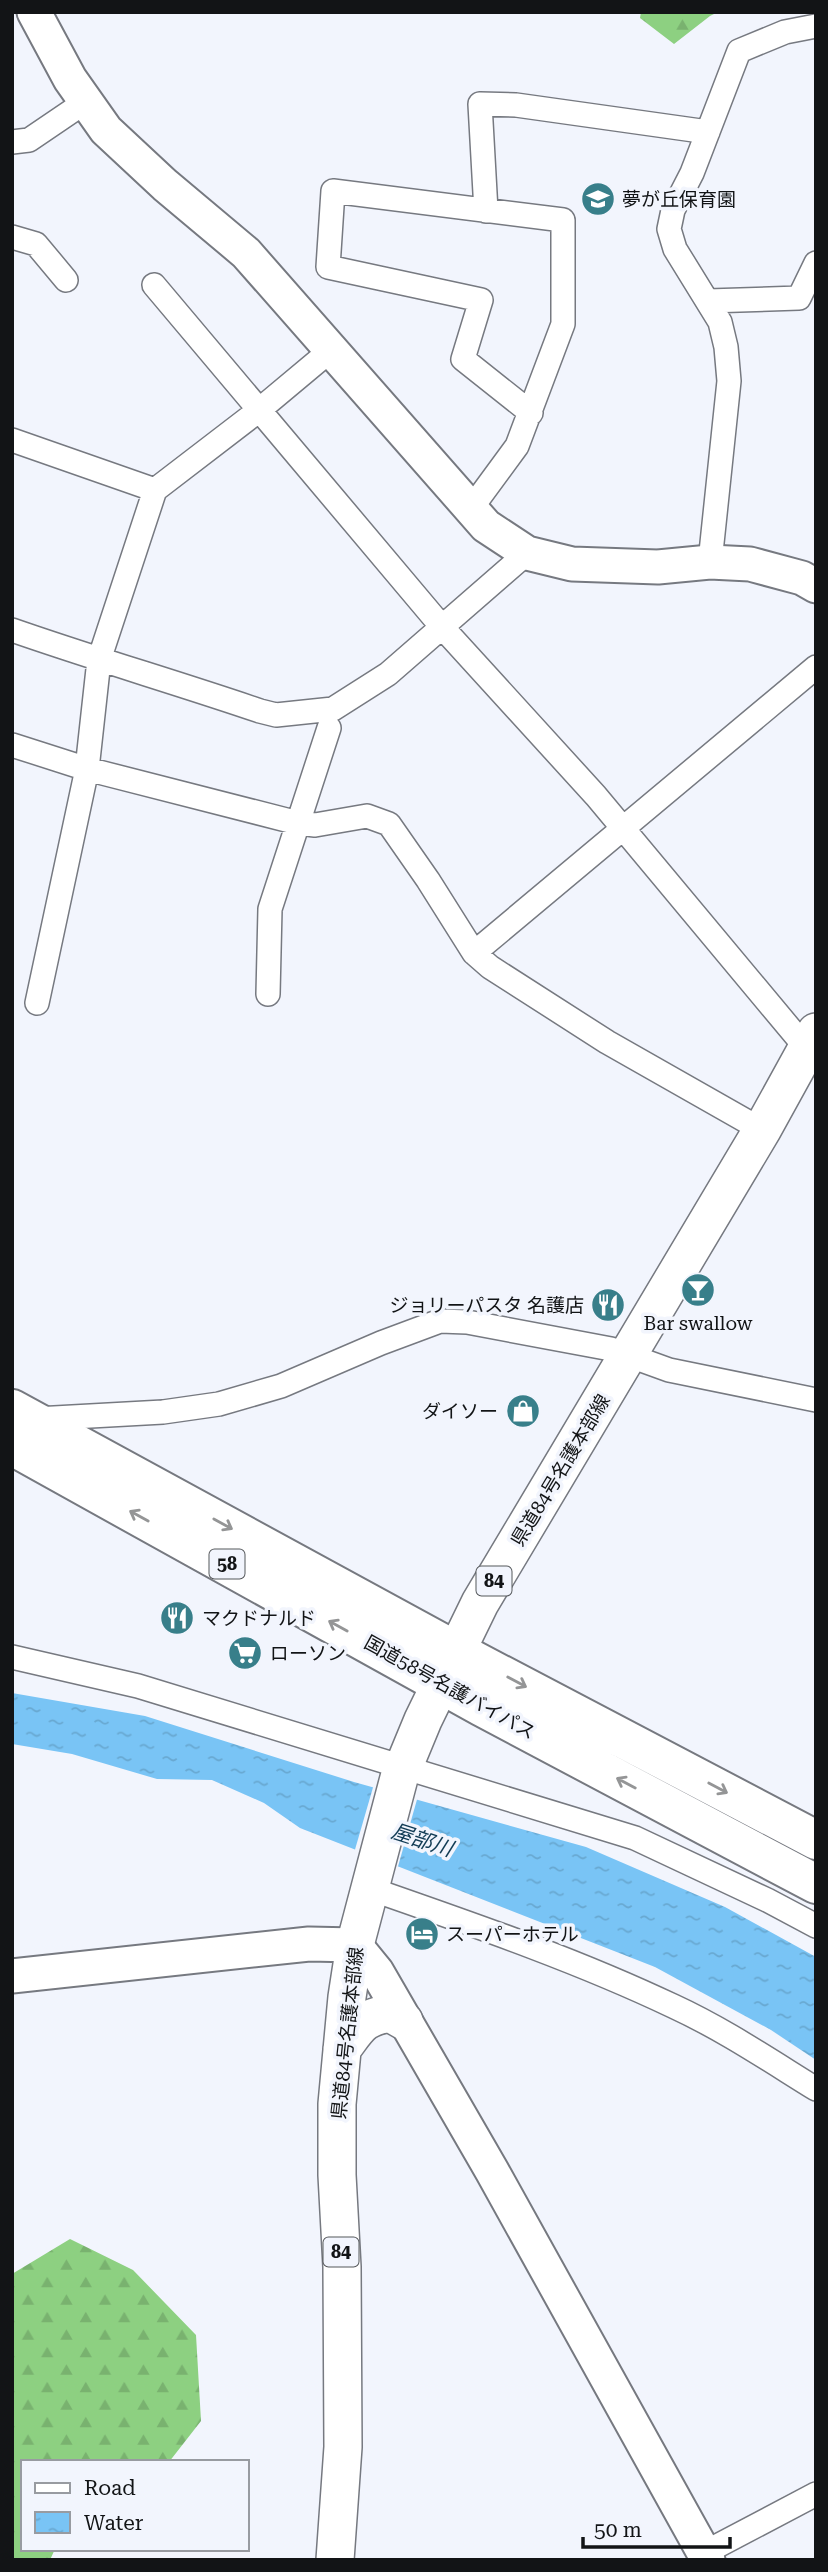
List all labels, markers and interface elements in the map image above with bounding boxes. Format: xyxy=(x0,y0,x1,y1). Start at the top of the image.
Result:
school or university icon: 夢が丘保育園 xyxy=(579,180,617,218)
place label: 夢が丘保育園 xyxy=(622,188,736,211)
bar icon: Bar swallow xyxy=(679,1271,717,1309)
restaurant icon: ジョリーパスタ 名護店 xyxy=(589,1286,627,1324)
place label: ジョリーパスタ 名護店 xyxy=(389,1294,584,1317)
place label: Bar swallow xyxy=(644,1312,753,1335)
street label: 県道84号名護本部線 xyxy=(506,1390,615,1550)
shop icon: ダイソー xyxy=(504,1392,542,1430)
place label: ダイソー xyxy=(422,1400,498,1423)
one-way arrow xyxy=(129,1509,150,1522)
one-way arrow xyxy=(212,1518,233,1531)
road number: 58 xyxy=(210,1549,244,1578)
road number: 84 xyxy=(476,1566,512,1596)
restaurant icon: マクドナルド xyxy=(158,1599,196,1637)
place label: マクドナルド xyxy=(202,1607,316,1630)
one-way arrow xyxy=(329,1618,349,1632)
street label: 国道58号名護バイパス xyxy=(360,1631,539,1744)
supermarket icon: ローソン xyxy=(226,1634,264,1672)
place label: ローソン xyxy=(270,1642,346,1665)
one-way arrow xyxy=(506,1676,527,1689)
one-way arrow xyxy=(616,1776,637,1789)
one-way arrow xyxy=(707,1782,728,1796)
water label: 屋部川 xyxy=(388,1819,458,1862)
hotel icon: スーパーホテル xyxy=(403,1915,441,1953)
place label: スーパーホテル xyxy=(446,1923,579,1946)
street label: 県道84号名護本部線 xyxy=(327,1946,368,2120)
road number: 84 xyxy=(324,2238,358,2266)
legend xyxy=(21,2460,248,2551)
text: Road xyxy=(84,2476,136,2500)
scale bar xyxy=(583,2506,730,2550)
text: Water xyxy=(84,2511,144,2535)
text: 50 m xyxy=(594,2518,642,2542)

